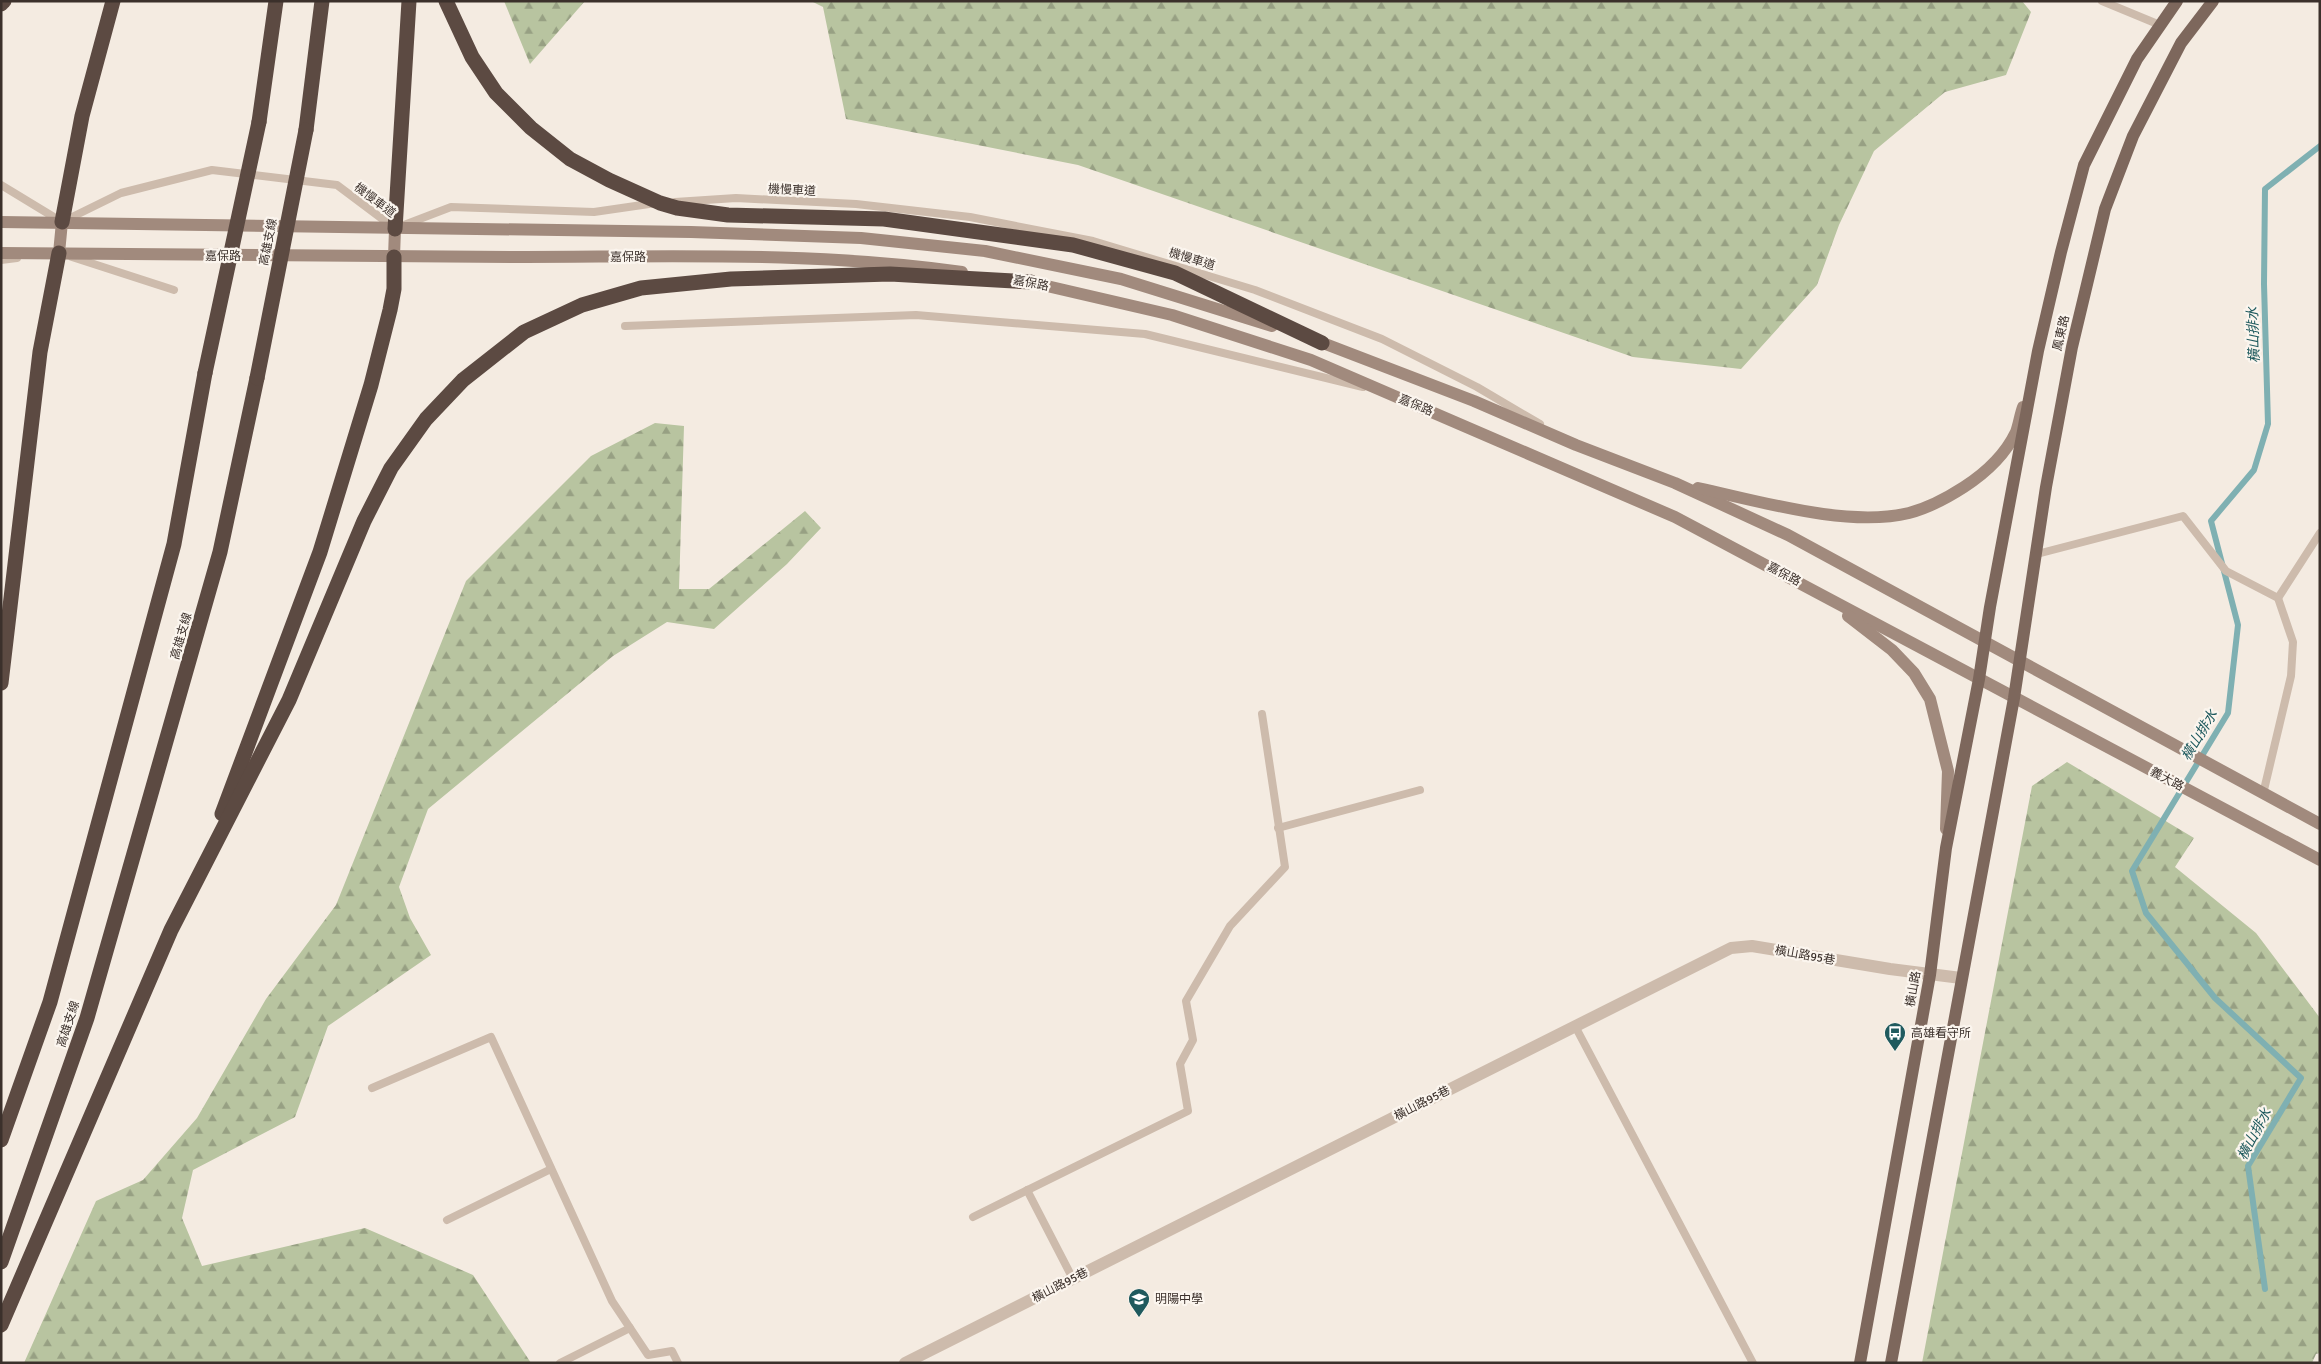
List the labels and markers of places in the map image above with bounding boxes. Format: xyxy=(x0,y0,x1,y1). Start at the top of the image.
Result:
bus stop icon: 高雄看守所 xyxy=(1883,1021,1907,1052)
place label: 高雄看守所 xyxy=(1911,1026,1971,1041)
school or university icon: 明陽中學 xyxy=(1127,1287,1151,1318)
place label: 明陽中學 xyxy=(1155,1292,1203,1307)

